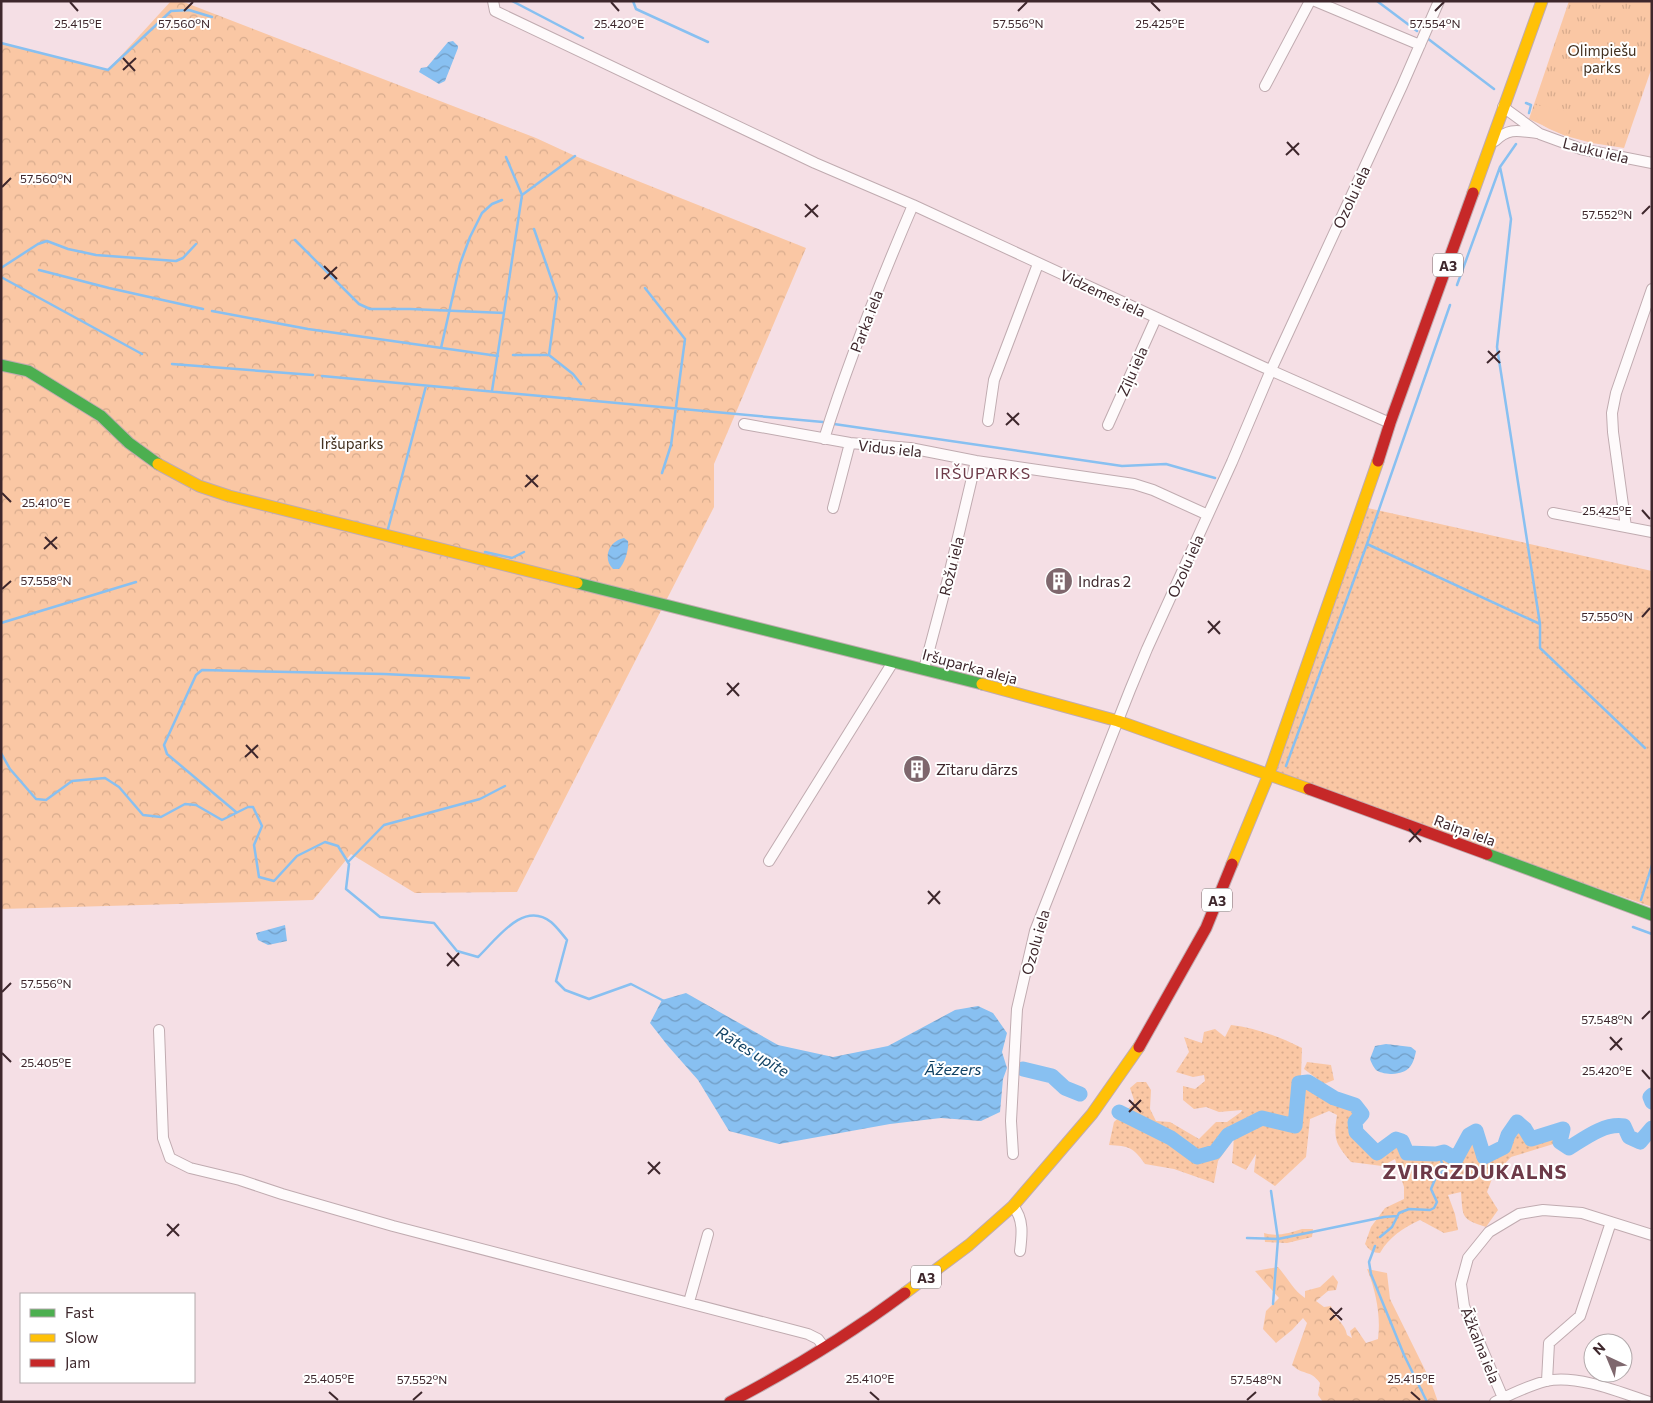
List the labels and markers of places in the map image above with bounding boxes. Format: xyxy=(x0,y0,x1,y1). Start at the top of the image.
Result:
building icon: Indras 2 xyxy=(1044,566,1074,596)
place label: Indras 2 xyxy=(1078,572,1131,590)
building icon: Zītaru dārzs xyxy=(902,754,932,784)
place label: Zītaru dārzs xyxy=(936,760,1018,778)

